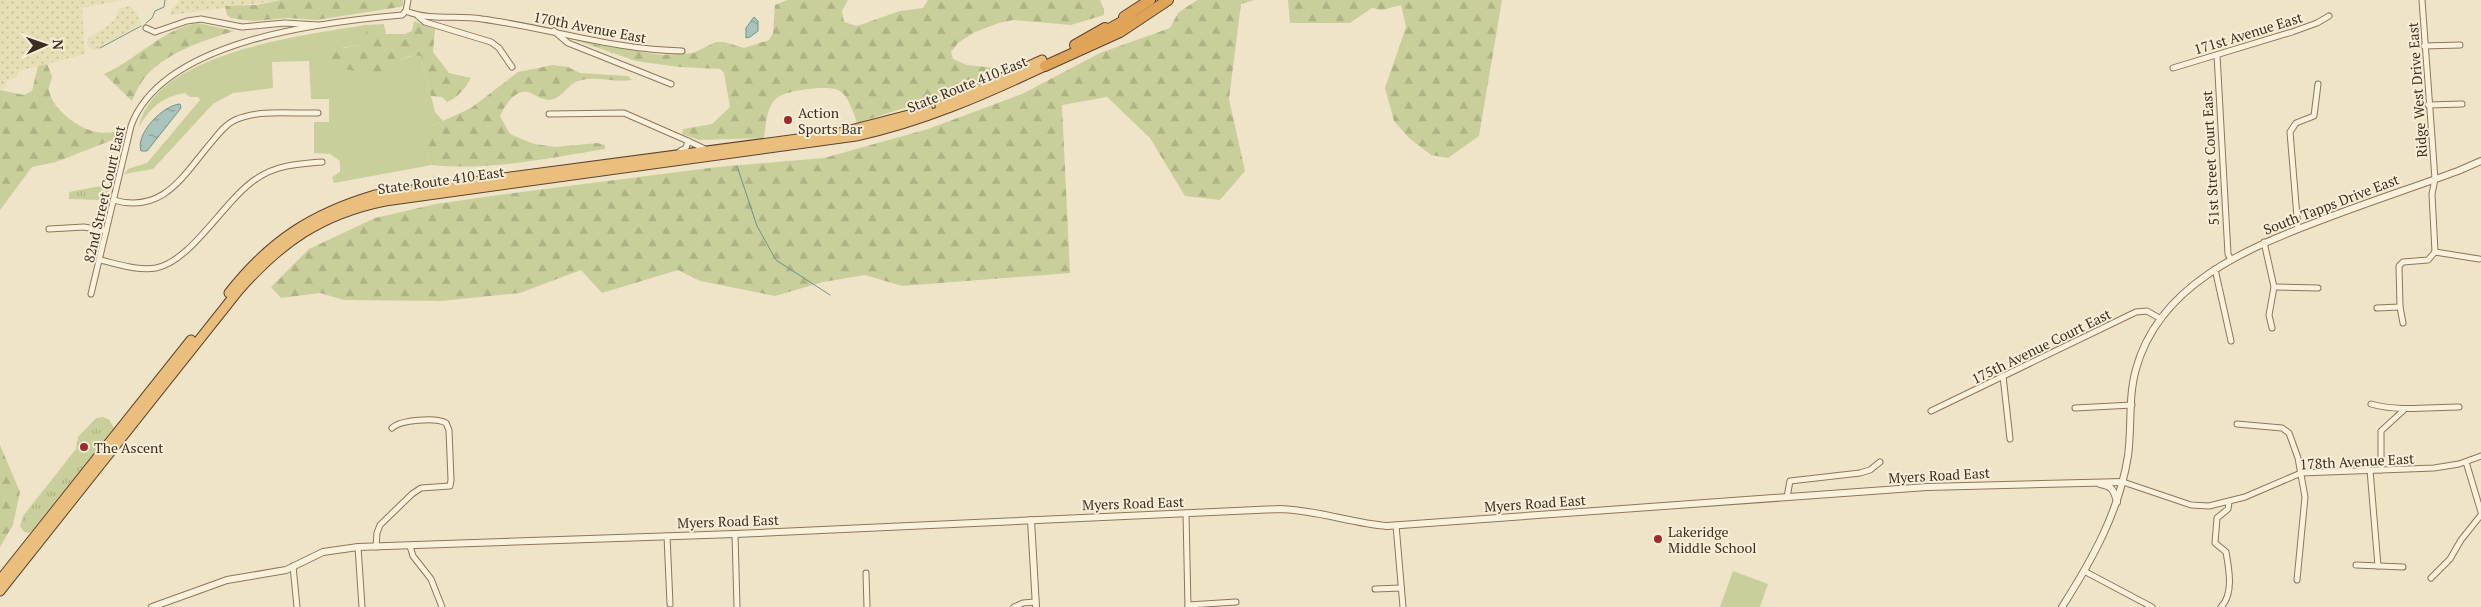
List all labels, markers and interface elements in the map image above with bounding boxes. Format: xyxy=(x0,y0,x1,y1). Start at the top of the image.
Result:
street label: 170th Avenue East xyxy=(532,7,649,47)
street label: 171st Avenue East xyxy=(2191,7,2305,59)
north arrow xyxy=(20,20,70,70)
street label: Ridge West Drive East xyxy=(2403,21,2431,158)
text: N xyxy=(49,39,68,51)
street label: State Route 410 East xyxy=(904,51,1031,117)
street label: 51st Street Court East xyxy=(2197,89,2223,226)
place label: Action Sports Bar xyxy=(798,103,863,138)
marker: Action Sports Bar xyxy=(782,114,794,126)
street label: 82nd Street Court East xyxy=(79,123,129,264)
street label: State Route 410 East xyxy=(376,162,506,198)
street label: South Tapps Drive East xyxy=(2260,169,2402,239)
street label: 175th Avenue Court East xyxy=(1968,304,2115,388)
place label: The Ascent xyxy=(94,438,164,457)
marker: The Ascent xyxy=(78,441,90,453)
street label: 178th Avenue East xyxy=(2299,448,2416,473)
street label: Myers Road East xyxy=(1888,463,1991,487)
street label: Myers Road East xyxy=(1483,490,1587,516)
street label: Myers Road East xyxy=(1082,492,1185,514)
street label: Myers Road East xyxy=(677,510,780,532)
place label: Lakeridge Middle School xyxy=(1668,522,1757,557)
marker: Lakeridge Middle School xyxy=(1652,533,1664,545)

